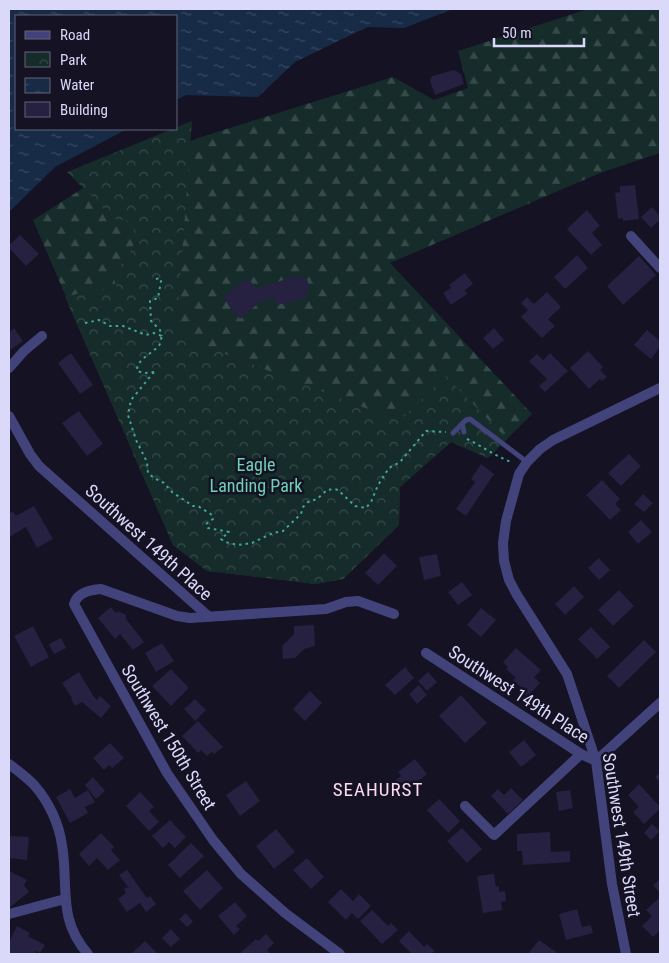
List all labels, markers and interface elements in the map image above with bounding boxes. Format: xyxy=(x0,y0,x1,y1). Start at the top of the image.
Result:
legend xyxy=(15,15,178,130)
scale bar xyxy=(494,15,584,47)
text: 50 m xyxy=(502,24,532,42)
text: Road xyxy=(60,26,90,44)
text: Park xyxy=(60,51,87,69)
text: Water xyxy=(60,76,95,94)
text: Building xyxy=(60,101,108,119)
park label: Eagle Landing Park xyxy=(210,454,302,496)
street label: Southwest 149th Place xyxy=(81,480,217,604)
street label: Southwest 149th Place xyxy=(445,641,593,747)
street label: Southwest 150th Street xyxy=(117,660,221,814)
street label: Southwest 149th Street xyxy=(599,751,645,919)
district label: SEAHURST xyxy=(333,778,423,801)

